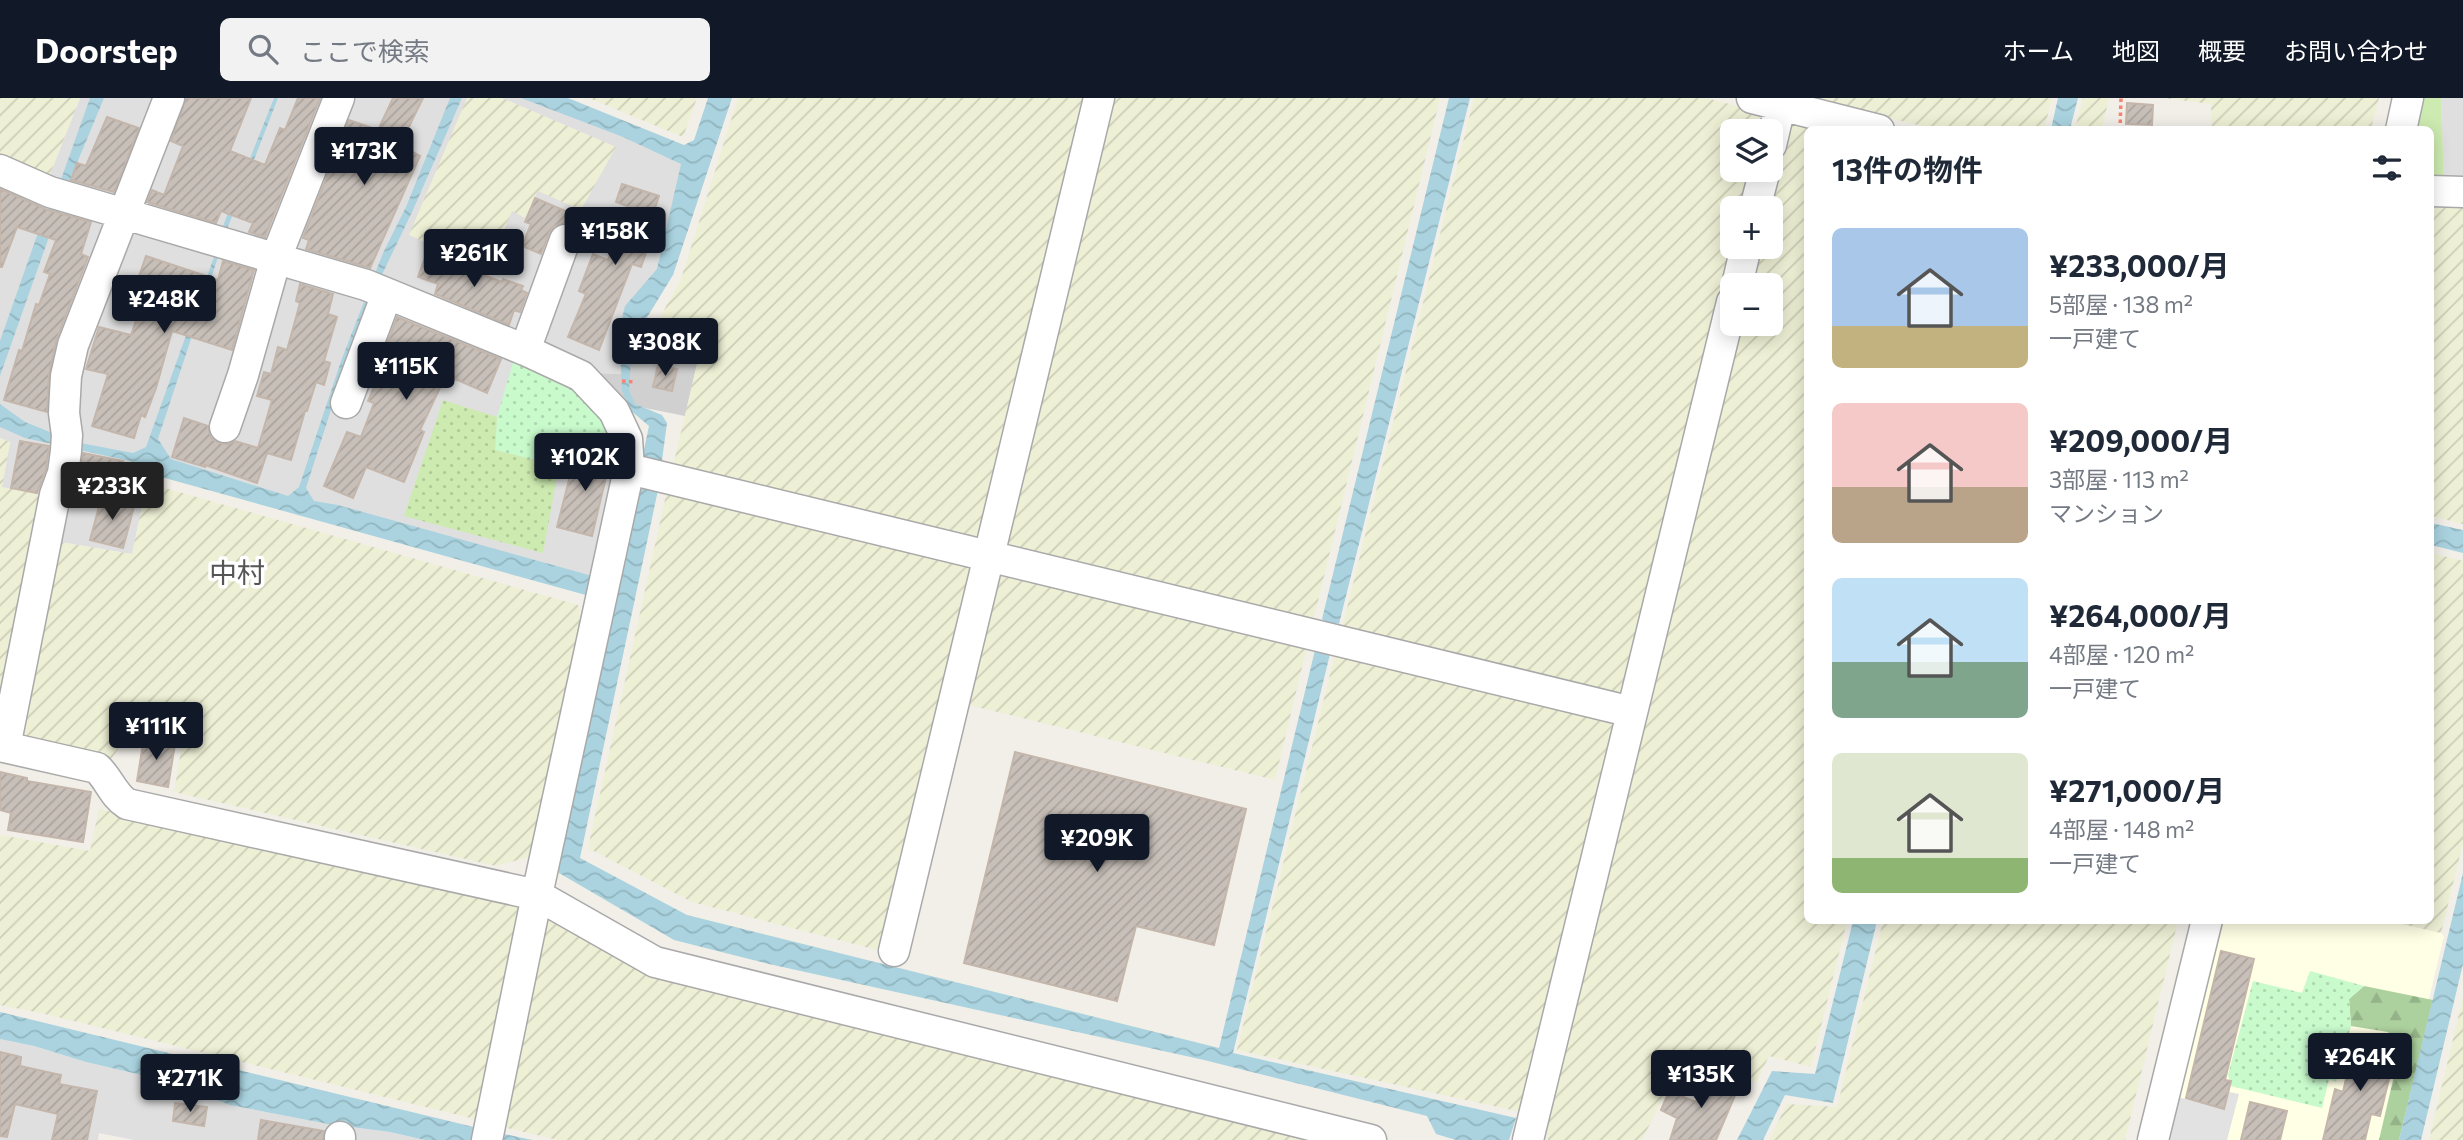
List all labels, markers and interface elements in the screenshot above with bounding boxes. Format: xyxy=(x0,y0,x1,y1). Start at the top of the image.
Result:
search box xyxy=(220,18,710,81)
text: Doorstep xyxy=(35,29,178,70)
icon: search xyxy=(244,30,282,68)
text: ここで検索 xyxy=(300,35,430,66)
text: ホーム xyxy=(2003,36,2074,65)
text: 地図 xyxy=(2112,36,2160,65)
text: 概要 xyxy=(2198,36,2246,65)
text: お問い合わせ xyxy=(2284,36,2428,65)
map controls xyxy=(1720,119,1783,336)
button: layers xyxy=(1720,119,1783,182)
pin: ¥173K xyxy=(315,127,413,187)
text: ¥173K xyxy=(330,136,398,164)
icon: filters xyxy=(2368,149,2406,187)
text: 13件の物件 xyxy=(1832,150,1983,187)
button: + xyxy=(1720,196,1783,259)
pin: ¥158K xyxy=(566,208,664,267)
text: ¥158K xyxy=(581,216,649,244)
pin: ¥261K xyxy=(425,230,523,289)
text: ¥261K xyxy=(440,238,508,266)
text: ¥233,000/月 xyxy=(2049,246,2230,283)
icon: home xyxy=(1888,256,1972,340)
button: − xyxy=(1720,273,1783,336)
pin: ¥248K xyxy=(115,275,213,335)
text: ¥248K xyxy=(128,284,200,312)
text: 5部屋 · 138 m² xyxy=(2049,290,2193,318)
pin: ¥308K xyxy=(616,318,714,378)
text: 一戸建て xyxy=(2049,324,2141,352)
text: ¥308K xyxy=(628,327,702,355)
pin: ¥115K xyxy=(357,342,455,402)
text: ¥115K xyxy=(373,351,439,379)
text: ¥209,000/月 xyxy=(2049,421,2233,458)
icon: home xyxy=(1888,431,1972,515)
pin: ¥102K xyxy=(536,434,634,493)
text: ¥102K xyxy=(550,442,620,470)
pin: ¥233K xyxy=(63,462,161,522)
text: 3部屋 · 113 m² xyxy=(2049,465,2189,493)
text: ¥233K xyxy=(77,471,147,499)
text: マンション xyxy=(2049,499,2164,527)
district label: 中村 xyxy=(209,555,265,589)
text: ¥264,000/月 xyxy=(2049,596,2232,633)
icon: home xyxy=(1888,606,1972,690)
text: 4部屋 · 120 m² xyxy=(2049,640,2194,668)
text: 一戸建て xyxy=(2049,674,2141,702)
pin: ¥111K xyxy=(107,702,205,762)
text: ¥111K xyxy=(125,711,187,739)
text: ¥271,000/月 xyxy=(2049,771,2225,808)
icon: home xyxy=(1888,781,1972,865)
pin: ¥209K xyxy=(1048,814,1146,874)
text: 4部屋 · 148 m² xyxy=(2049,815,2194,843)
text: ¥209K xyxy=(1060,823,1134,851)
text: 一戸建て xyxy=(2049,849,2141,877)
pin: ¥264K xyxy=(2311,1034,2409,1093)
text: ¥264K xyxy=(2324,1042,2396,1070)
pin: ¥135K xyxy=(1652,1051,1750,1110)
pin: ¥271K xyxy=(141,1054,239,1114)
text: ¥135K xyxy=(1667,1059,1735,1087)
text: ¥271K xyxy=(157,1063,223,1091)

